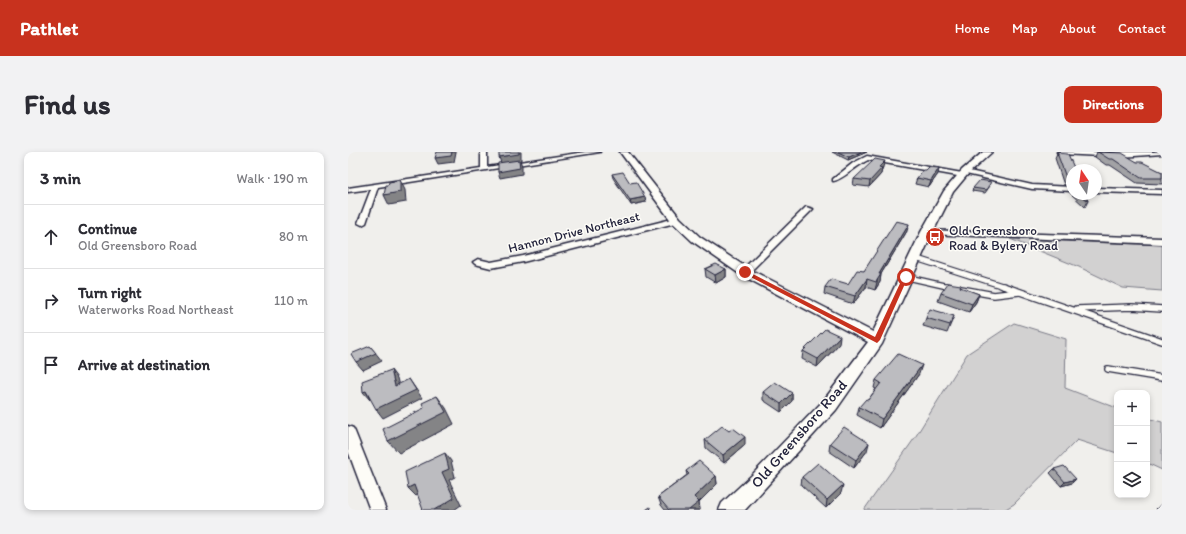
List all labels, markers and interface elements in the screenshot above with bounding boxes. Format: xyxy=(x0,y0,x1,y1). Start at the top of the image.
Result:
text: Pathlet xyxy=(20,17,78,40)
text: Home xyxy=(955,20,990,37)
text: Map xyxy=(1012,20,1038,37)
text: About xyxy=(1060,20,1096,37)
text: Contact xyxy=(1118,20,1166,37)
button: Directions xyxy=(1064,86,1162,123)
text: Find us xyxy=(24,87,111,121)
north arrow xyxy=(1066,164,1102,200)
text: 3 min xyxy=(40,168,81,188)
text: Walk · 190 m xyxy=(237,171,308,186)
street label: Hannon Drive Northeast xyxy=(507,208,641,256)
text: Continue xyxy=(78,220,137,238)
place label: Old Greensboro Road & Bylery Road xyxy=(949,223,1058,253)
icon: ahead xyxy=(40,226,62,248)
bus stop icon: Old Greensboro Road & Bylery Road xyxy=(924,226,946,248)
text: 80 m xyxy=(279,229,308,244)
text: Old Greensboro Road xyxy=(78,238,197,253)
route end xyxy=(736,263,754,281)
route start xyxy=(897,268,915,286)
text: Turn right xyxy=(78,284,142,302)
icon: right xyxy=(40,290,62,312)
text: 110 m xyxy=(274,293,308,308)
text: Waterworks Road Northeast xyxy=(78,302,234,317)
icon: arrive xyxy=(40,354,62,376)
text: Arrive at destination xyxy=(78,356,210,374)
street label: Old Greensboro Road xyxy=(747,376,851,492)
map controls xyxy=(1114,390,1150,498)
button: + xyxy=(1114,390,1150,426)
button: − xyxy=(1114,426,1150,462)
button: layers xyxy=(1114,462,1150,498)

